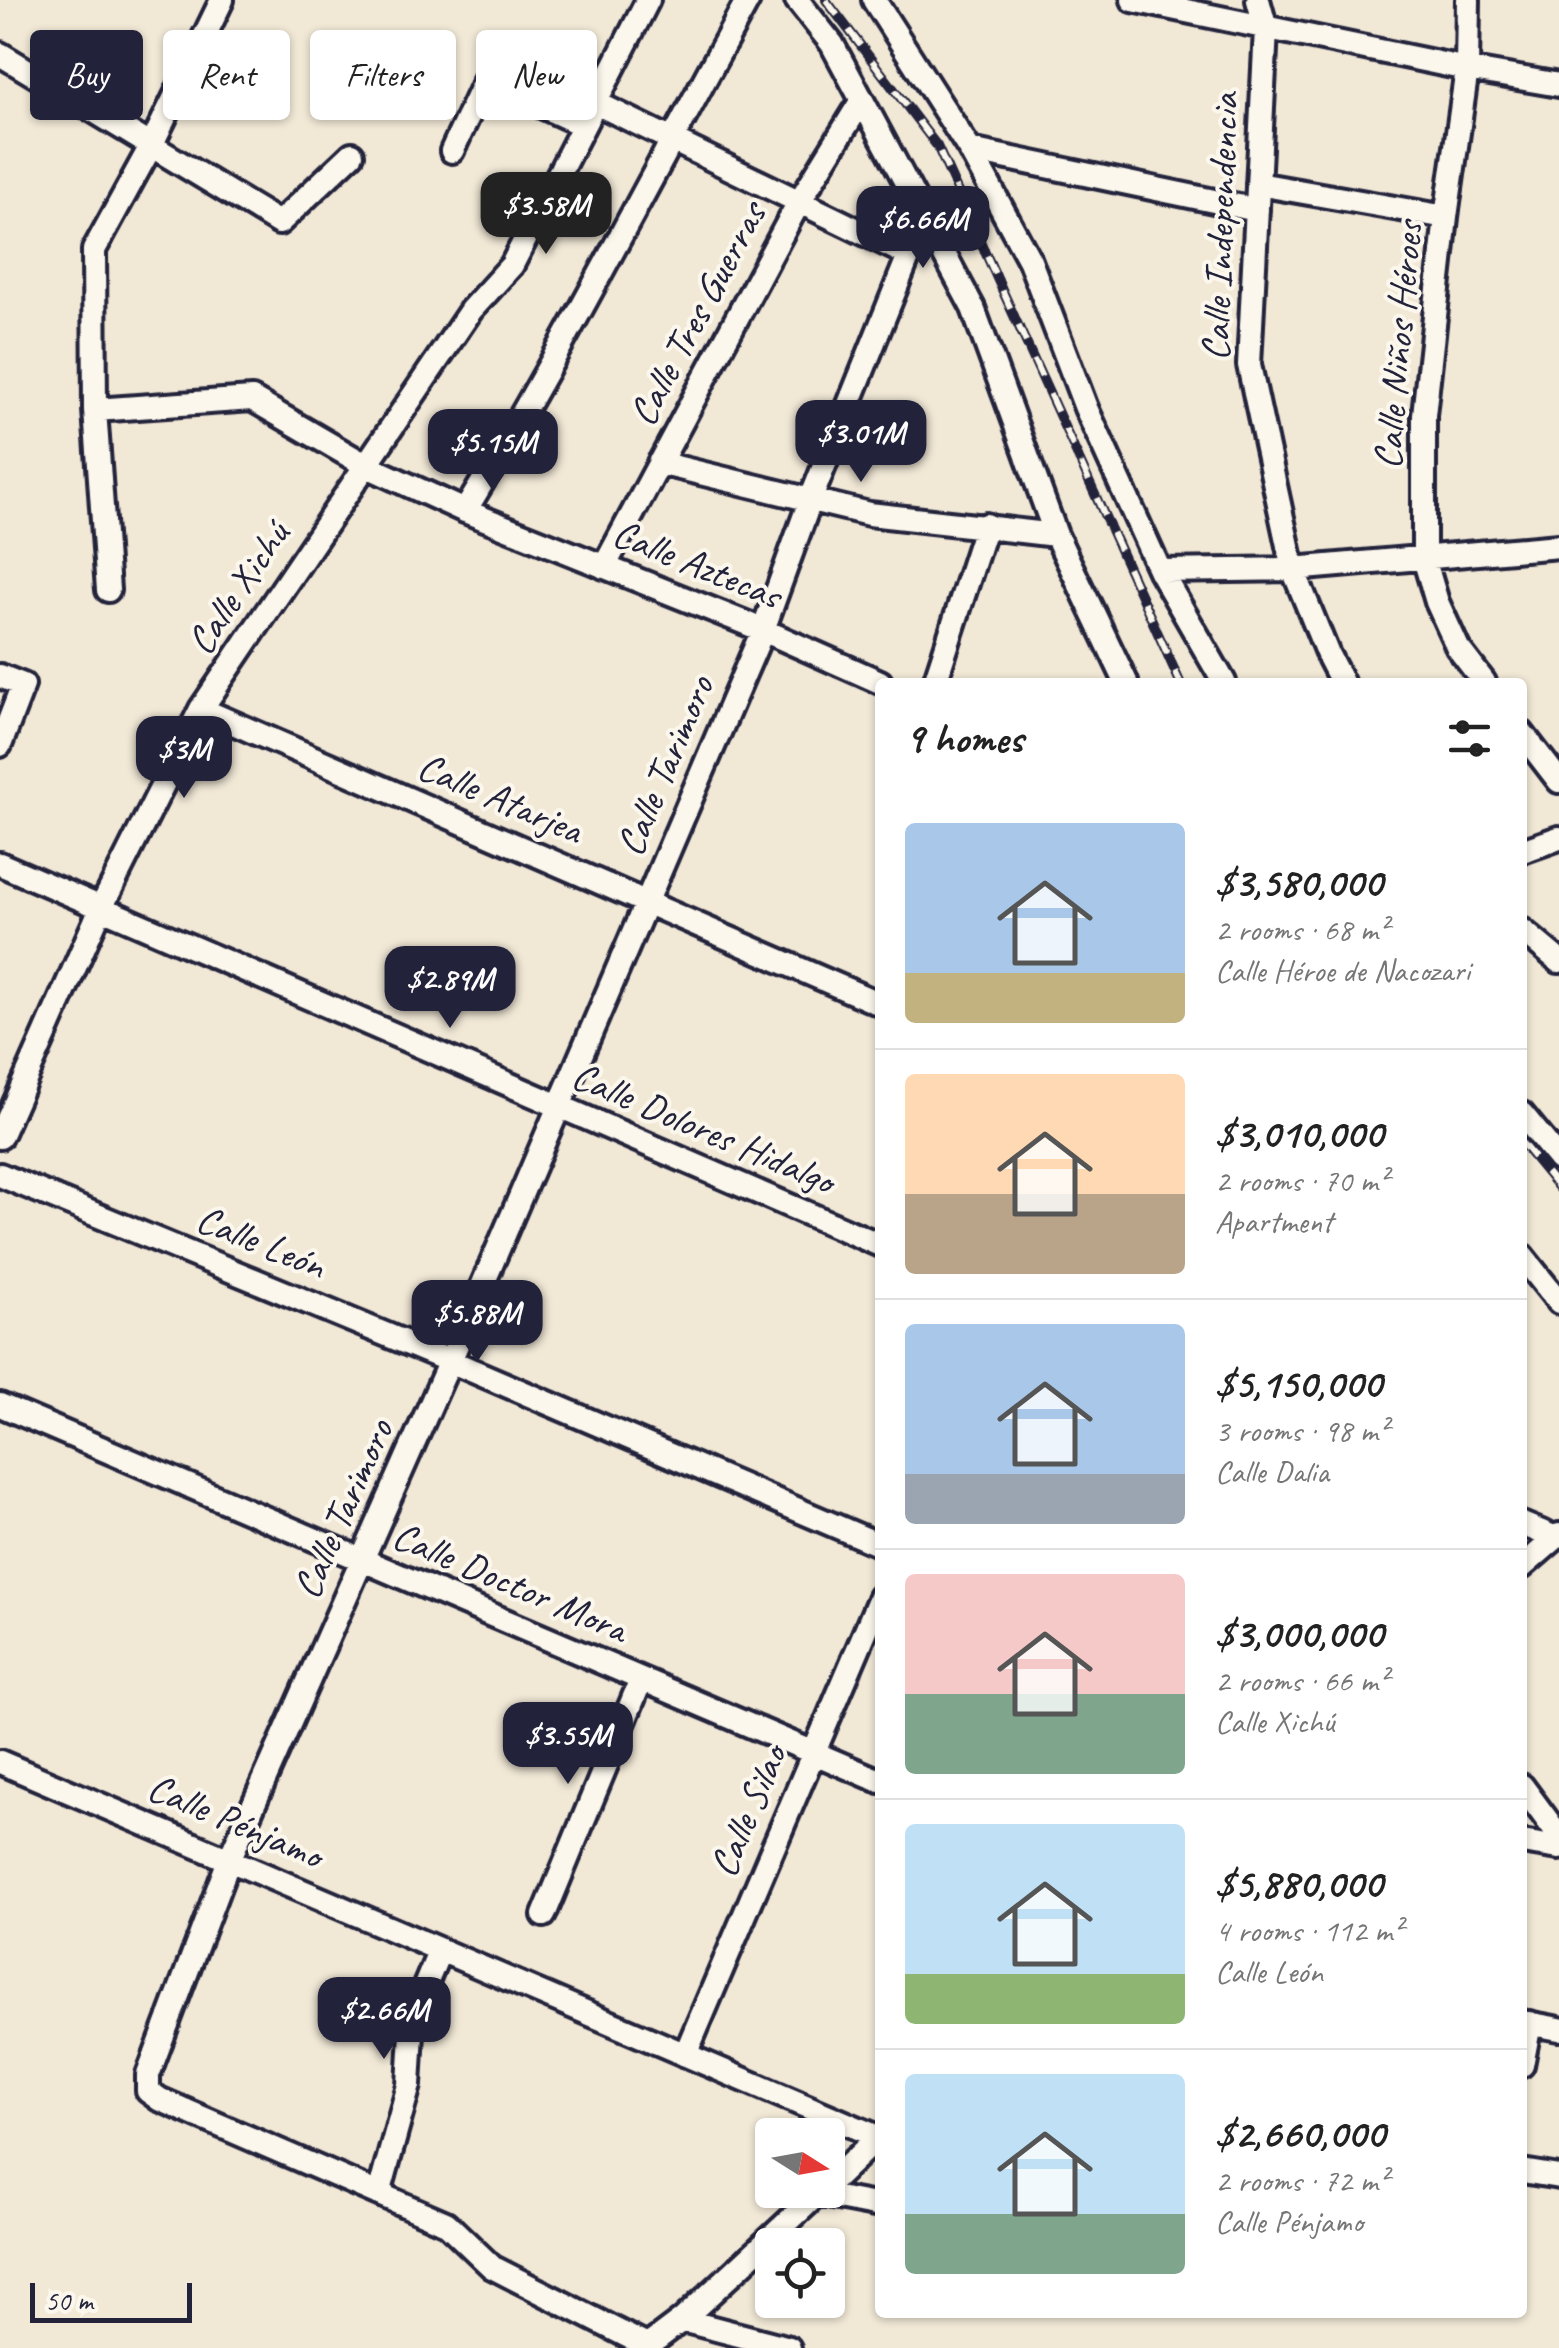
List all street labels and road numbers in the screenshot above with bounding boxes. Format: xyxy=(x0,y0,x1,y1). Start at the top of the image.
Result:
street label: Calle Independencia xyxy=(1190,90,1250,362)
street label: Calle Tres Guerras xyxy=(617,191,778,434)
street label: Calle Niños Héroes xyxy=(1362,216,1434,471)
street label: Calle Aztecas xyxy=(606,508,791,622)
street label: Calle Xichú xyxy=(176,509,302,664)
street label: Calle Tarimoro xyxy=(605,667,726,863)
street label: Calle Atarjea xyxy=(410,741,593,856)
street label: Calle Dolores Hidalgo xyxy=(565,1050,845,1207)
street label: Calle León xyxy=(189,1194,334,1291)
street label: Calle Tarimoro xyxy=(281,1410,405,1606)
street label: Calle Doctor Mora xyxy=(385,1510,638,1655)
street label: Calle Silao xyxy=(698,1734,799,1884)
street label: Calle Pénjamo xyxy=(140,1762,333,1882)

